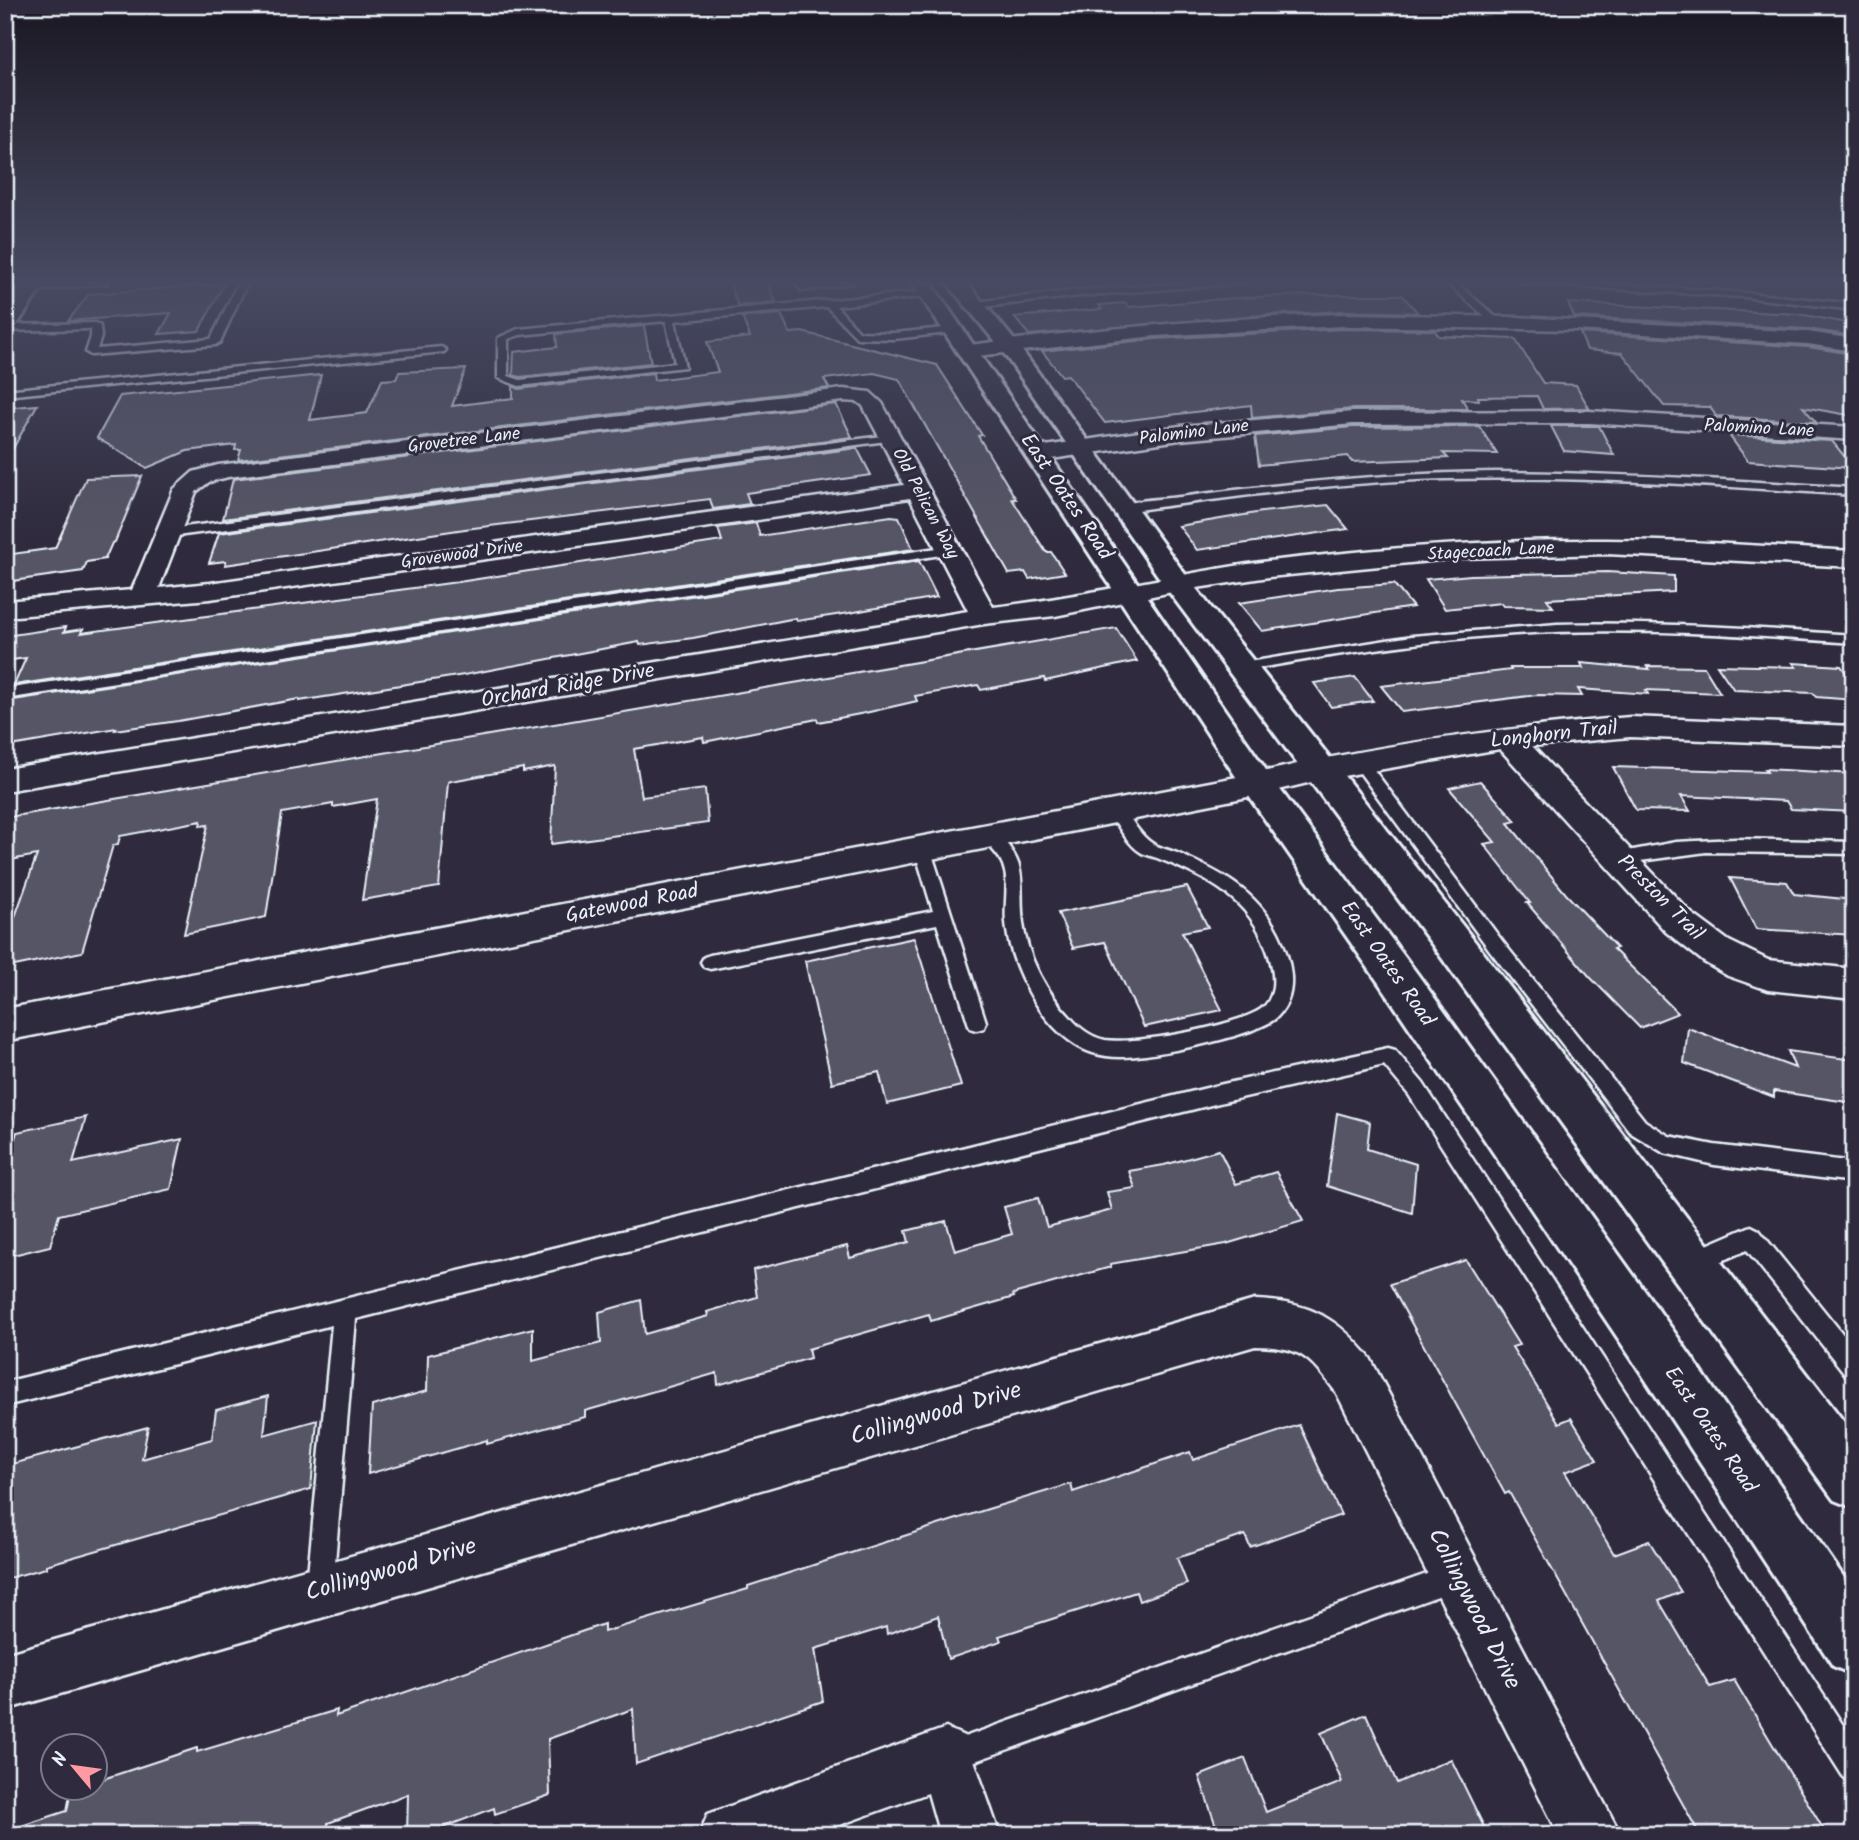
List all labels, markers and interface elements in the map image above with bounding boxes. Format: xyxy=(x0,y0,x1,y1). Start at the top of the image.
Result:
street label: Palomino Lane xyxy=(1137,412,1251,454)
street label: Palomino Lane xyxy=(1703,412,1815,446)
street label: Grovetree Lane xyxy=(406,420,522,462)
street label: East Oates Road xyxy=(1011,427,1121,568)
street label: Old Pelican Way xyxy=(883,443,967,565)
street label: Grovewood Drive xyxy=(399,532,525,578)
street label: Stagecoach Lane xyxy=(1427,534,1555,570)
street label: Orchard Ridge Drive xyxy=(479,654,658,717)
street label: Longhorn Trail xyxy=(1489,712,1619,758)
street label: Preston Trail xyxy=(1609,847,1711,949)
street label: Gatewood Road xyxy=(563,875,702,933)
street label: East Oates Road xyxy=(1331,894,1443,1034)
street label: East Oates Road xyxy=(1655,1360,1765,1501)
street label: Collingwood Drive xyxy=(846,1371,1026,1457)
street label: Collingwood Drive xyxy=(1417,1522,1532,1697)
street label: Collingwood Drive xyxy=(301,1527,481,1613)
north arrow xyxy=(38,1731,108,1801)
text: N xyxy=(45,1747,77,1772)

